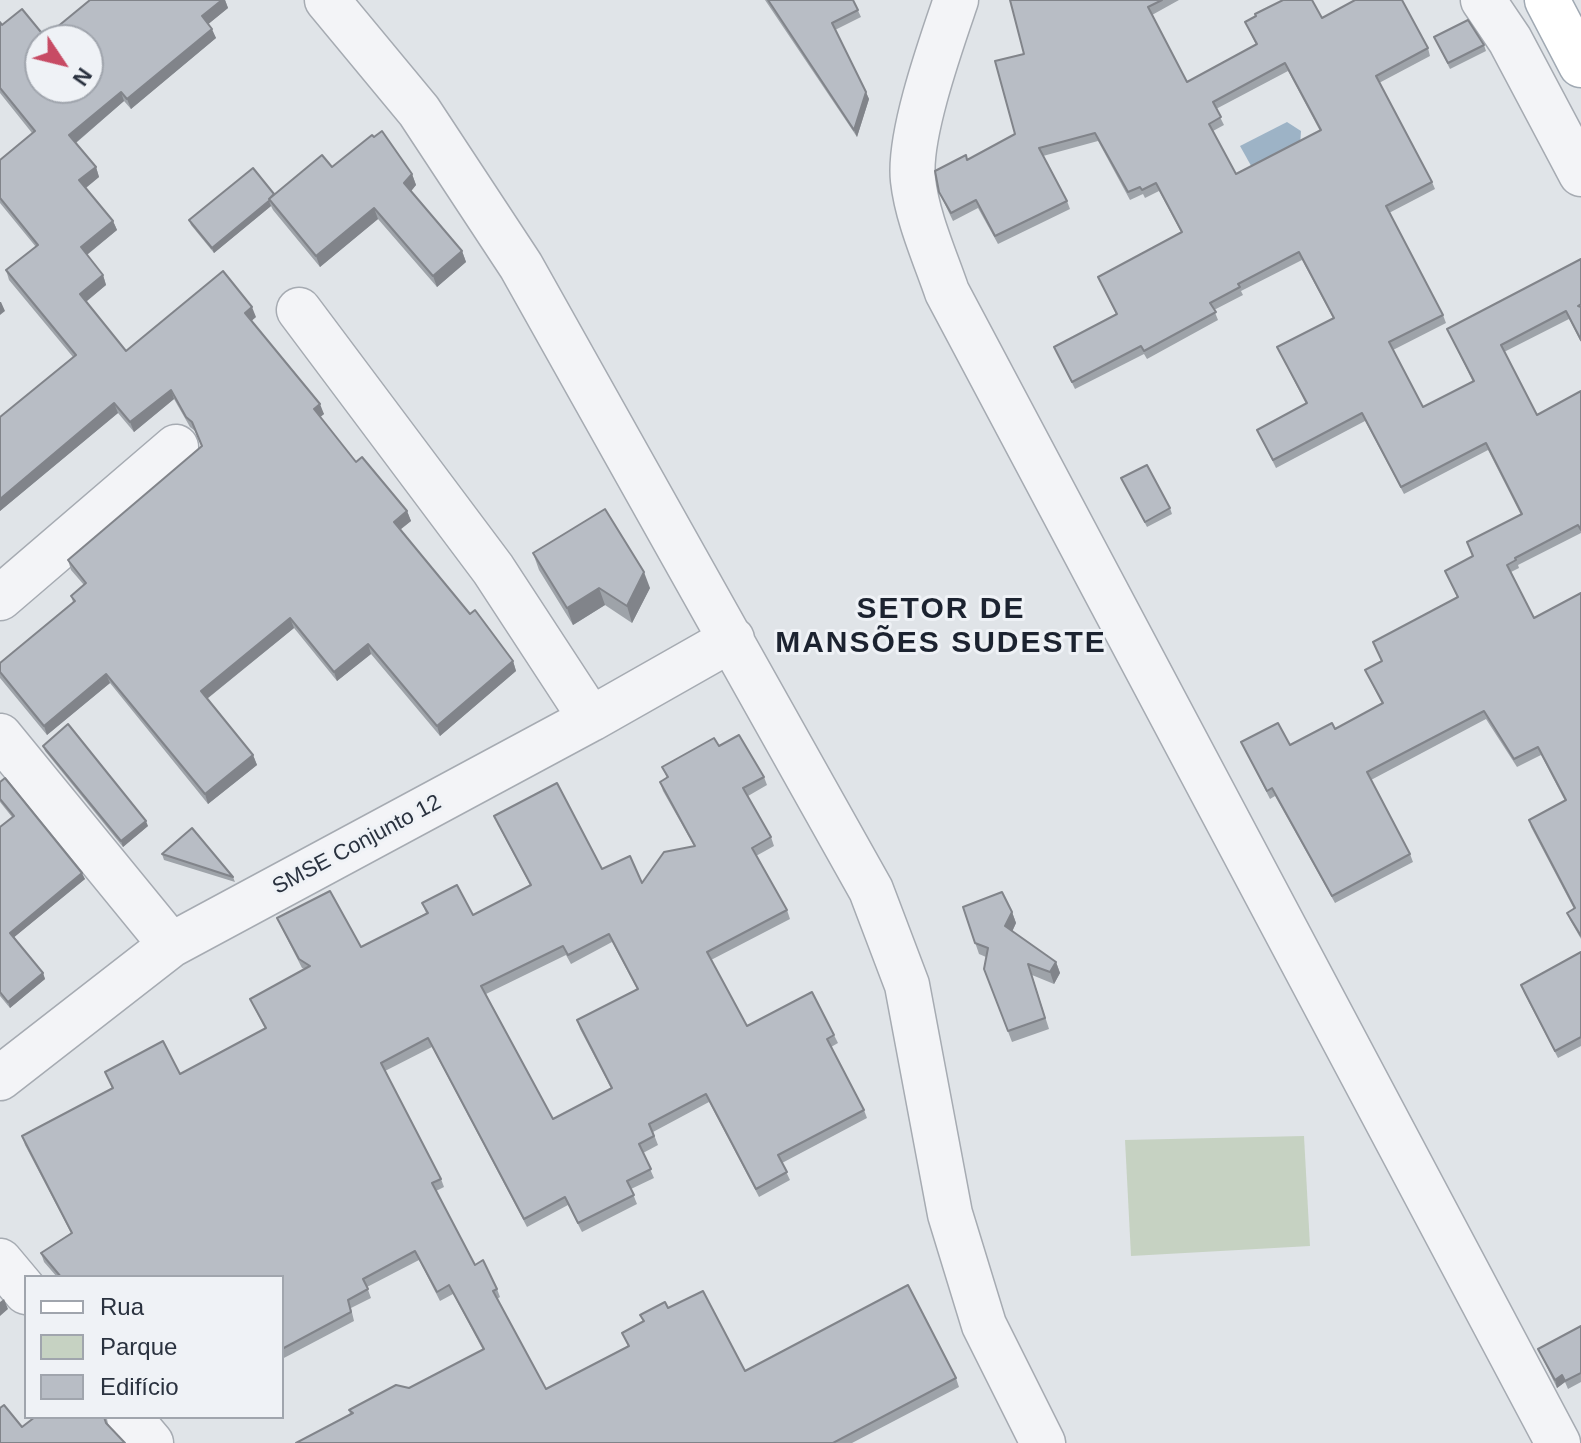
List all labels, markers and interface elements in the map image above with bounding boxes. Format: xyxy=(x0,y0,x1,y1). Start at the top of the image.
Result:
north arrow xyxy=(24,24,104,104)
text: N xyxy=(68,63,97,91)
district label: SETOR DE MANSÕES SUDESTE xyxy=(775,592,1107,662)
street label: SMSE Conjunto 12 xyxy=(268,789,446,901)
legend xyxy=(24,1275,284,1419)
text: Rua xyxy=(100,1293,144,1320)
text: Parque xyxy=(100,1333,177,1360)
text: Edifício xyxy=(100,1373,179,1400)

